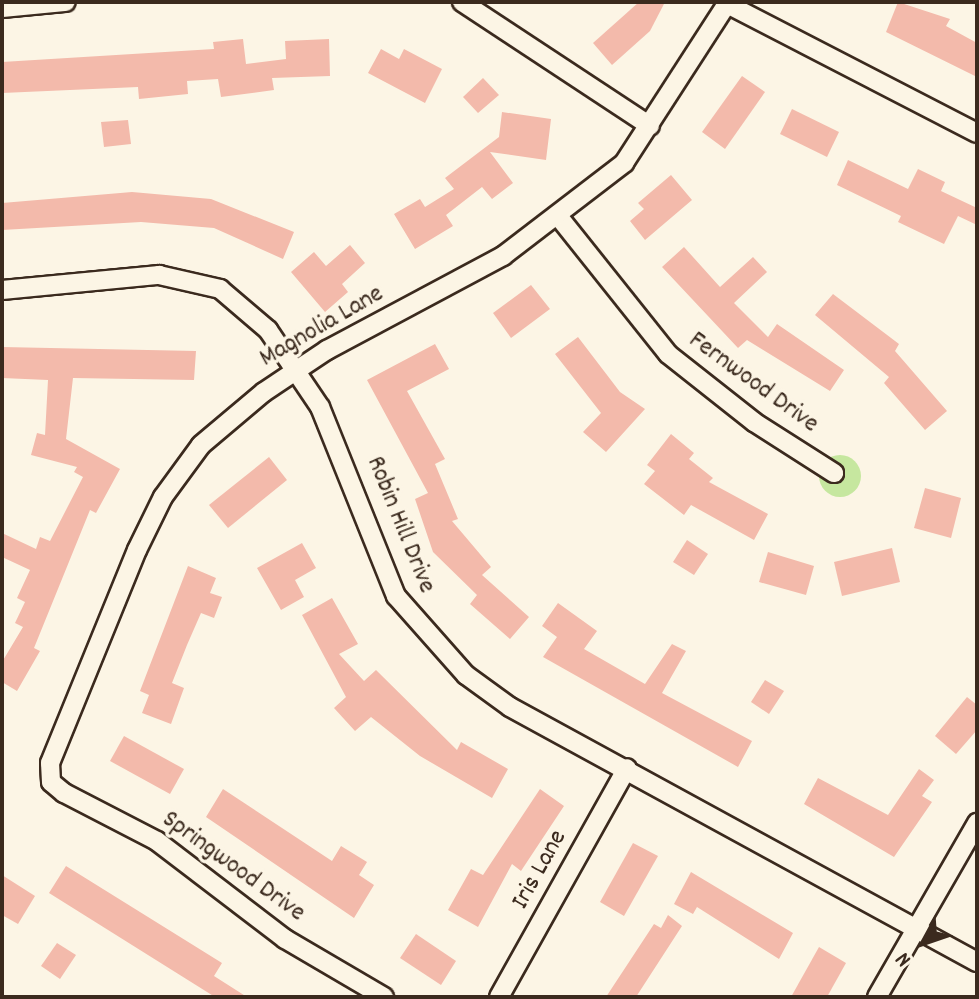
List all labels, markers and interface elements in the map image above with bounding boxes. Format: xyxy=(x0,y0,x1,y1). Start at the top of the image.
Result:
street label: Magnolia Lane xyxy=(255,279,389,375)
street label: Fernwood Drive xyxy=(682,325,824,441)
street label: Robin Hill Drive xyxy=(358,452,442,598)
street label: Springwood Drive xyxy=(155,805,311,929)
street label: Iris Lane xyxy=(506,825,574,915)
north arrow xyxy=(883,903,963,983)
text: N xyxy=(889,945,920,973)

